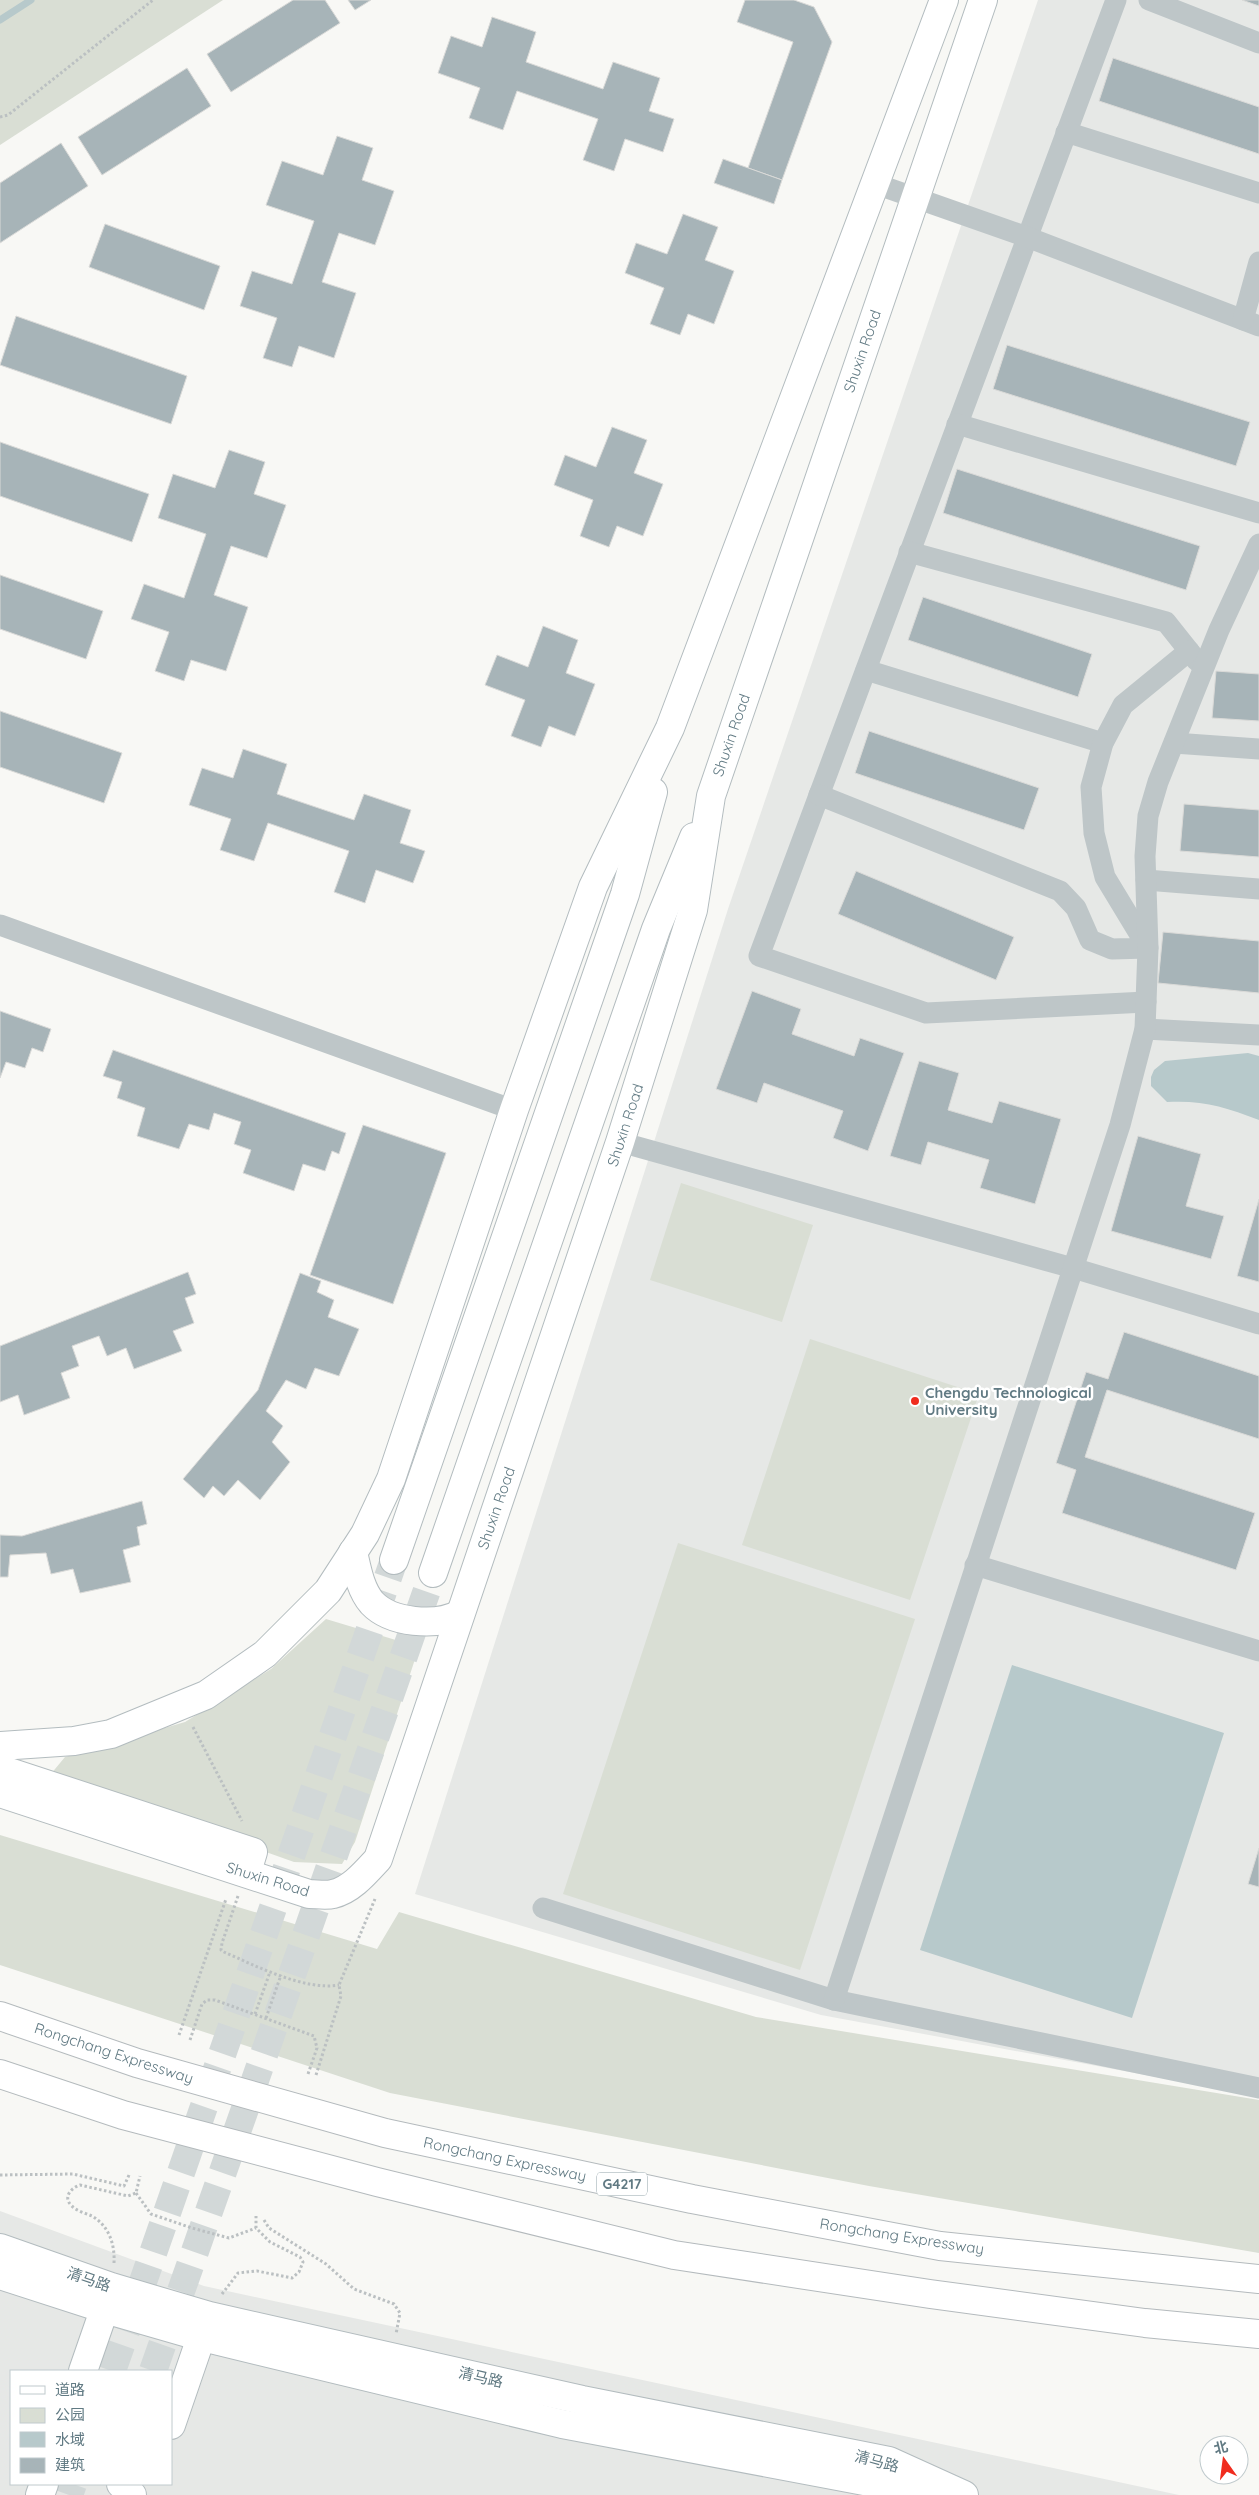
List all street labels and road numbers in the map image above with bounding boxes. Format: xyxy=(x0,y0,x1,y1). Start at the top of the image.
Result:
street label: Shuxin Road xyxy=(839,307,885,395)
street label: Shuxin Road xyxy=(708,691,754,779)
street label: Shuxin Road xyxy=(603,1081,647,1169)
street label: Shuxin Road xyxy=(473,1464,519,1552)
street label: Shuxin Road xyxy=(224,1857,312,1901)
street label: Rongchang Expressway xyxy=(32,2018,196,2088)
street label: Rongchang Expressway xyxy=(422,2132,588,2186)
road number: G4217 xyxy=(597,2172,647,2196)
street label: Rongchang Expressway xyxy=(818,2214,986,2258)
street label: 清马路 xyxy=(65,2263,113,2295)
street label: 清马路 xyxy=(457,2363,505,2391)
street label: 清马路 xyxy=(853,2446,901,2476)

